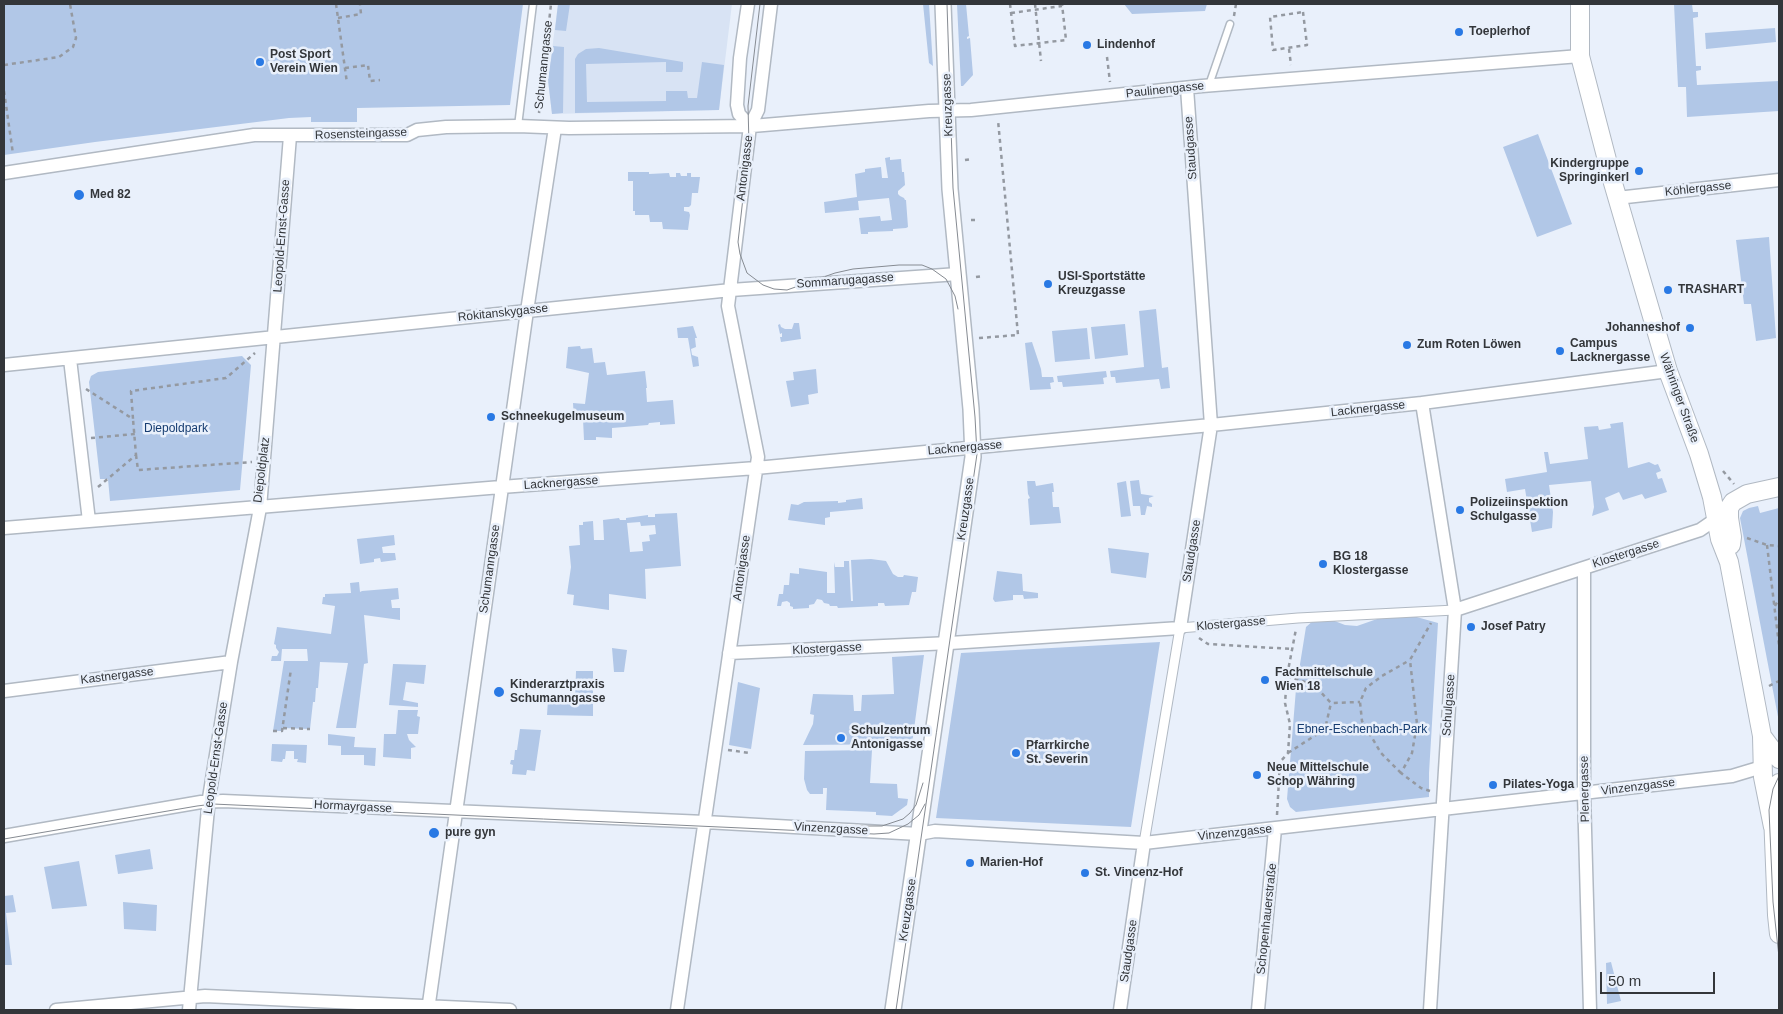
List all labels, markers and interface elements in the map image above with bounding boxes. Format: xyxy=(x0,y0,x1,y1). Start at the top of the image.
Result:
street label: Schumanngasse xyxy=(532,20,556,110)
place label: Toeplerhof xyxy=(1469,25,1530,39)
marker: Toeplerhof xyxy=(1453,26,1465,38)
place label: Lindenhof xyxy=(1097,38,1155,52)
marker: Lindenhof xyxy=(1081,39,1093,51)
place label: Post Sport Verein Wien xyxy=(270,48,338,76)
marker: Post Sport Verein Wien xyxy=(254,56,266,68)
street label: Kreuzgasse xyxy=(940,73,956,137)
street label: Paulinengasse xyxy=(1125,79,1205,101)
street label: Staudgasse xyxy=(1182,116,1200,180)
street label: Rosensteingasse xyxy=(315,125,407,143)
street label: Antonigasse xyxy=(734,134,756,202)
place label: Kindergruppe Springinkerl xyxy=(1550,157,1629,185)
marker: Kindergruppe Springinkerl xyxy=(1633,165,1645,177)
street label: Köhlergasse xyxy=(1664,178,1732,200)
street label: Leopold-Ernst-Gasse xyxy=(271,179,293,293)
marker: Med 82 xyxy=(72,188,86,202)
place label: Med 82 xyxy=(90,188,131,202)
street label: Sommarugagasse xyxy=(796,270,894,292)
place label: USI-Sportstätte Kreuzgasse xyxy=(1058,270,1145,298)
marker: USI-Sportstätte Kreuzgasse xyxy=(1042,278,1054,290)
place label: TRASHART xyxy=(1678,283,1744,297)
marker: TRASHART xyxy=(1662,284,1674,296)
street label: Rokitanskygasse xyxy=(457,301,549,325)
place label: Johanneshof xyxy=(1605,321,1680,335)
marker: Johanneshof xyxy=(1684,322,1696,334)
place label: Campus Lacknergasse xyxy=(1570,337,1650,365)
place label: Zum Roten Löwen xyxy=(1417,338,1521,352)
marker: Zum Roten Löwen xyxy=(1401,339,1413,351)
marker: Campus Lacknergasse xyxy=(1554,345,1566,357)
street label: Währinger Straße xyxy=(1656,351,1702,445)
street label: Lacknergasse xyxy=(1330,398,1406,420)
place label: Schneekugelmuseum xyxy=(501,410,624,424)
marker: Schneekugelmuseum xyxy=(485,411,497,423)
park label: Diepoldpark xyxy=(144,422,208,436)
street label: Diepoldplatz xyxy=(251,436,273,504)
street label: Lacknergasse xyxy=(927,438,1003,458)
street label: Lacknergasse xyxy=(523,473,599,493)
street label: Kreuzgasse xyxy=(954,477,978,541)
place label: Polizeiinspektion Schulgasse xyxy=(1470,496,1568,524)
marker: Polizeiinspektion Schulgasse xyxy=(1454,504,1466,516)
street label: Staudgasse xyxy=(1180,519,1204,583)
street label: Schumanngasse xyxy=(477,524,503,614)
street label: Antonigasse xyxy=(730,534,754,602)
street label: Klostergasse xyxy=(1591,536,1661,572)
place label: BG 18 Klostergasse xyxy=(1333,550,1408,578)
marker: BG 18 Klostergasse xyxy=(1317,558,1329,570)
street label: Klostergasse xyxy=(1196,614,1266,634)
place label: Josef Patry xyxy=(1481,620,1546,634)
marker: Josef Patry xyxy=(1465,621,1477,633)
street label: Klostergasse xyxy=(792,640,862,658)
street label: Kastnergasse xyxy=(80,664,154,688)
place label: Fachmittelschule Wien 18 xyxy=(1275,666,1373,694)
marker: Fachmittelschule Wien 18 xyxy=(1259,674,1271,686)
street label: Schulgasse xyxy=(1440,674,1458,736)
place label: Kinderarztpraxis Schumanngasse xyxy=(510,678,605,706)
marker: Kinderarztpraxis Schumanngasse xyxy=(492,685,506,699)
street label: Leopold-Ernst-Gasse xyxy=(201,701,231,815)
park label: Ebner-Eschenbach-Park xyxy=(1297,723,1427,737)
place label: Schulzentrum Antonigasse xyxy=(851,724,930,752)
marker: Schulzentrum Antonigasse xyxy=(835,732,847,744)
place label: Pfarrkirche St. Severin xyxy=(1026,739,1089,767)
marker: Pfarrkirche St. Severin xyxy=(1010,747,1022,759)
street label: Plenergasse xyxy=(1577,756,1593,822)
place label: Neue Mittelschule Schop Währing xyxy=(1267,761,1369,789)
marker: Neue Mittelschule Schop Währing xyxy=(1251,769,1263,781)
street label: Vinzenzgasse xyxy=(1600,775,1676,799)
place label: Pilates-Yoga xyxy=(1503,778,1574,792)
marker: Pilates-Yoga xyxy=(1487,779,1499,791)
street label: Hormayrgasse xyxy=(314,798,392,816)
street label: Vinzenzgasse xyxy=(793,820,869,838)
street label: Vinzenzgasse xyxy=(1197,822,1273,844)
marker: pure gyn xyxy=(427,826,441,840)
place label: pure gyn xyxy=(445,826,496,840)
place label: Marien-Hof xyxy=(980,856,1043,870)
marker: Marien-Hof xyxy=(964,857,976,869)
street label: Schopenhauerstraße xyxy=(1254,863,1280,975)
place label: St. Vincenz-Hof xyxy=(1095,866,1183,880)
marker: St. Vincenz-Hof xyxy=(1079,867,1091,879)
street label: Kreuzgasse xyxy=(896,878,920,942)
street label: Staudgasse xyxy=(1117,919,1141,983)
scale bar xyxy=(1603,962,1718,994)
text: 50 m xyxy=(1608,972,1641,989)

